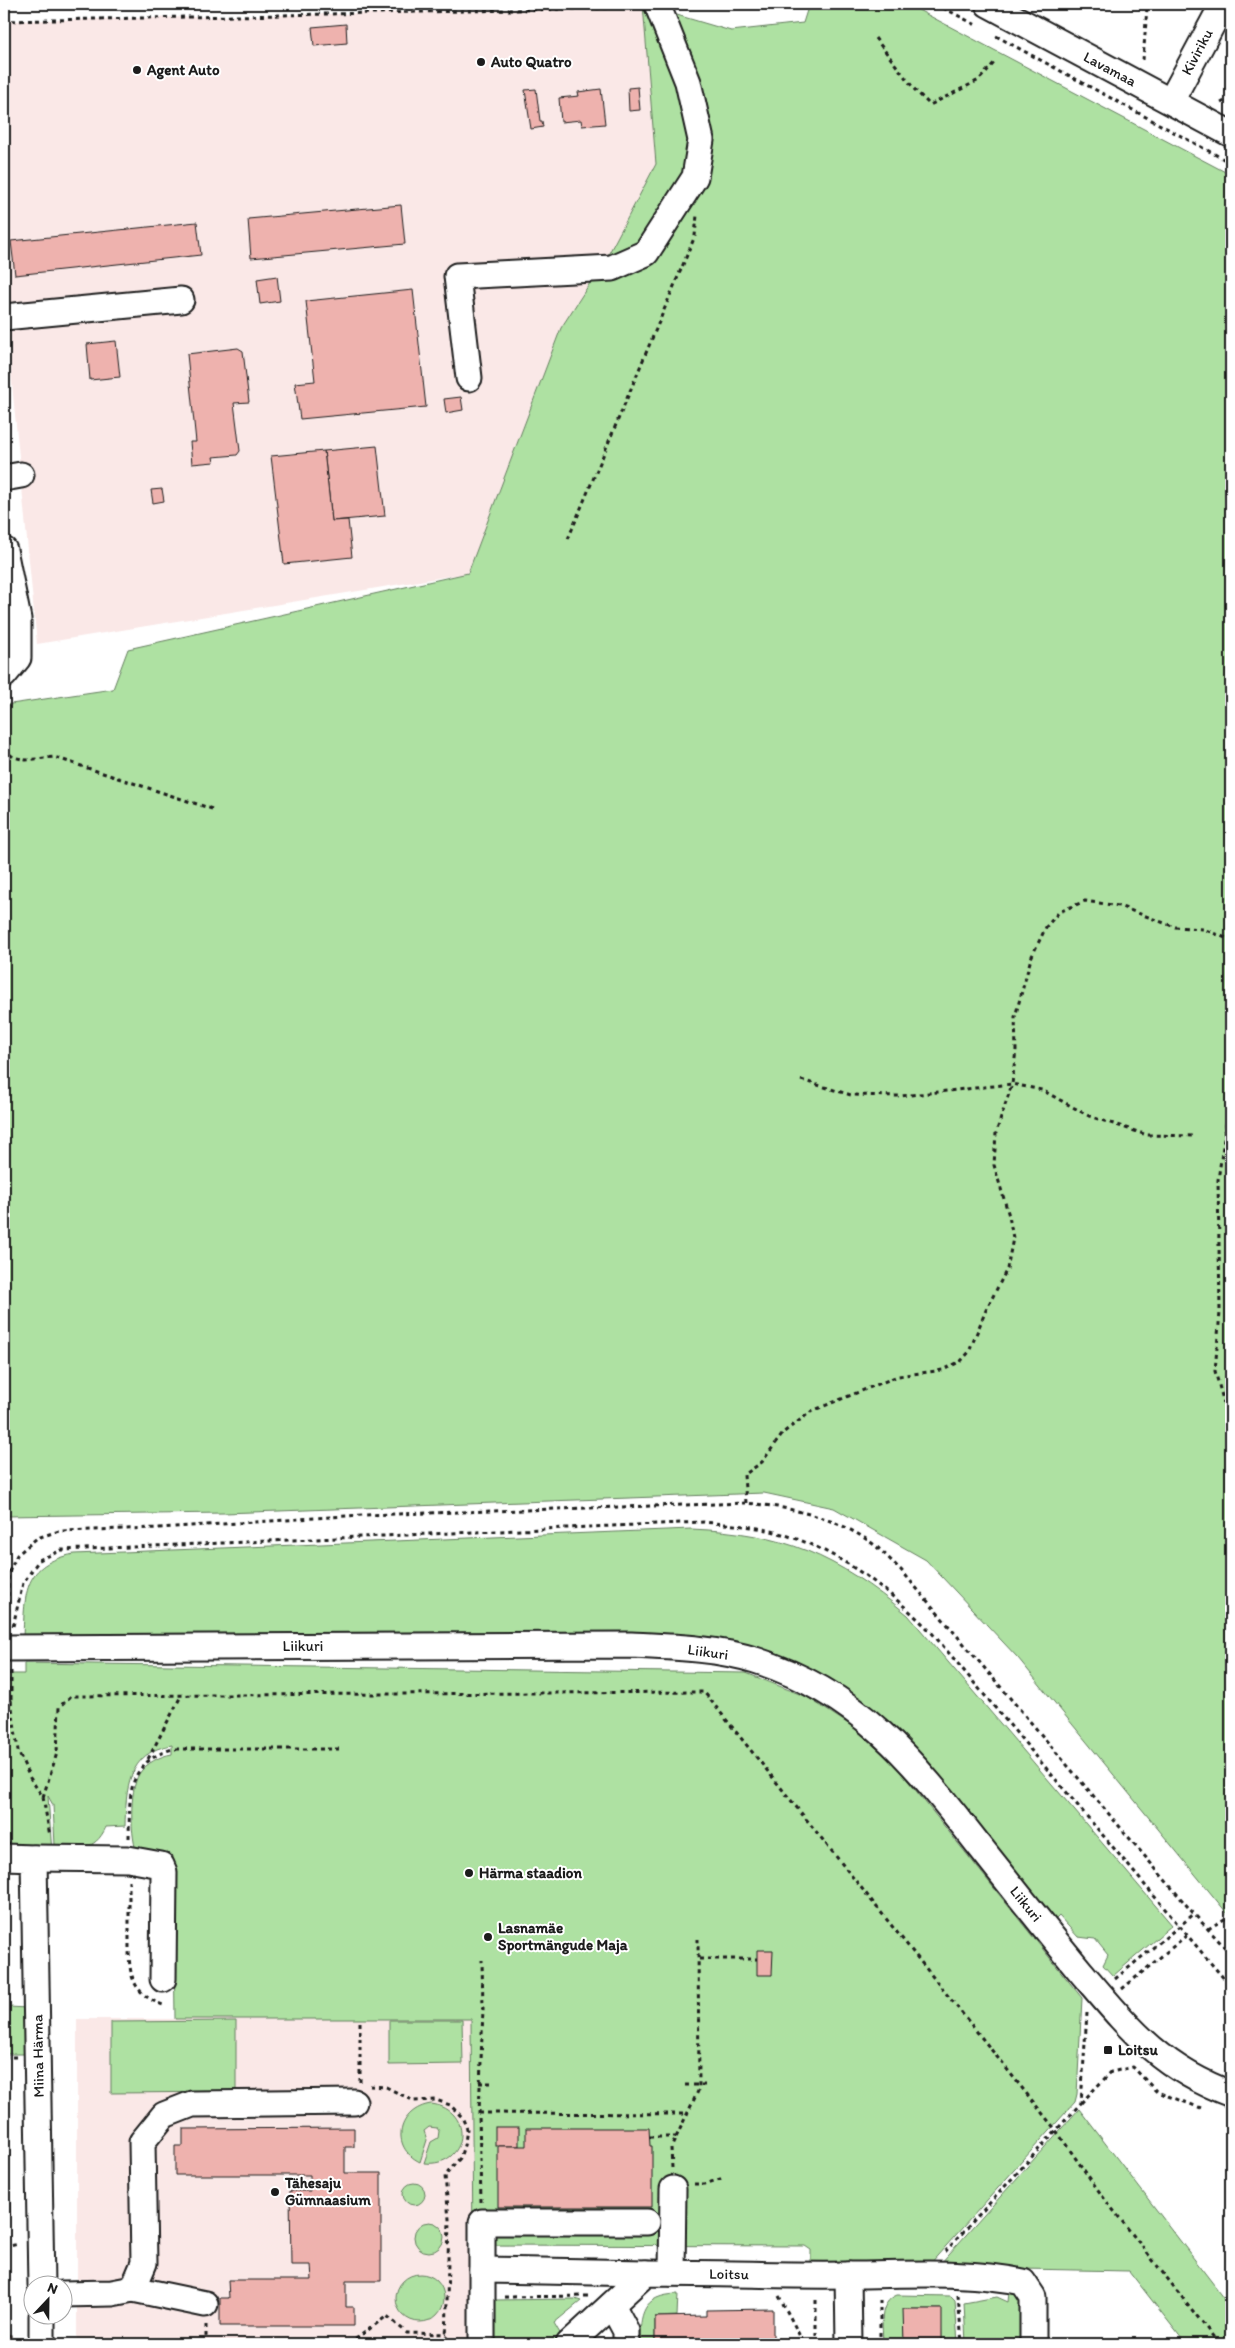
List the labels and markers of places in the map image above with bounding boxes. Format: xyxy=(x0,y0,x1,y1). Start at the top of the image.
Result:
place label: Auto Quatro xyxy=(490,53,572,71)
marker: Auto Quatro xyxy=(475,56,487,68)
place label: Agent Auto xyxy=(146,61,220,80)
marker: Agent Auto xyxy=(131,64,143,76)
place label: Härma staadion xyxy=(479,1864,582,1882)
marker: Härma staadion xyxy=(463,1867,475,1879)
place label: Lasnamäe Sportmängude Maja xyxy=(498,1919,628,1955)
marker: Lasnamäe Sportmängude Maja xyxy=(482,1931,494,1943)
place label: Loitsu xyxy=(1118,2041,1158,2059)
marker: Loitsu xyxy=(1102,2044,1114,2056)
place label: Tähesaju Gümnaasium xyxy=(284,2174,371,2209)
marker: Tähesaju Gümnaasium xyxy=(269,2186,281,2198)

